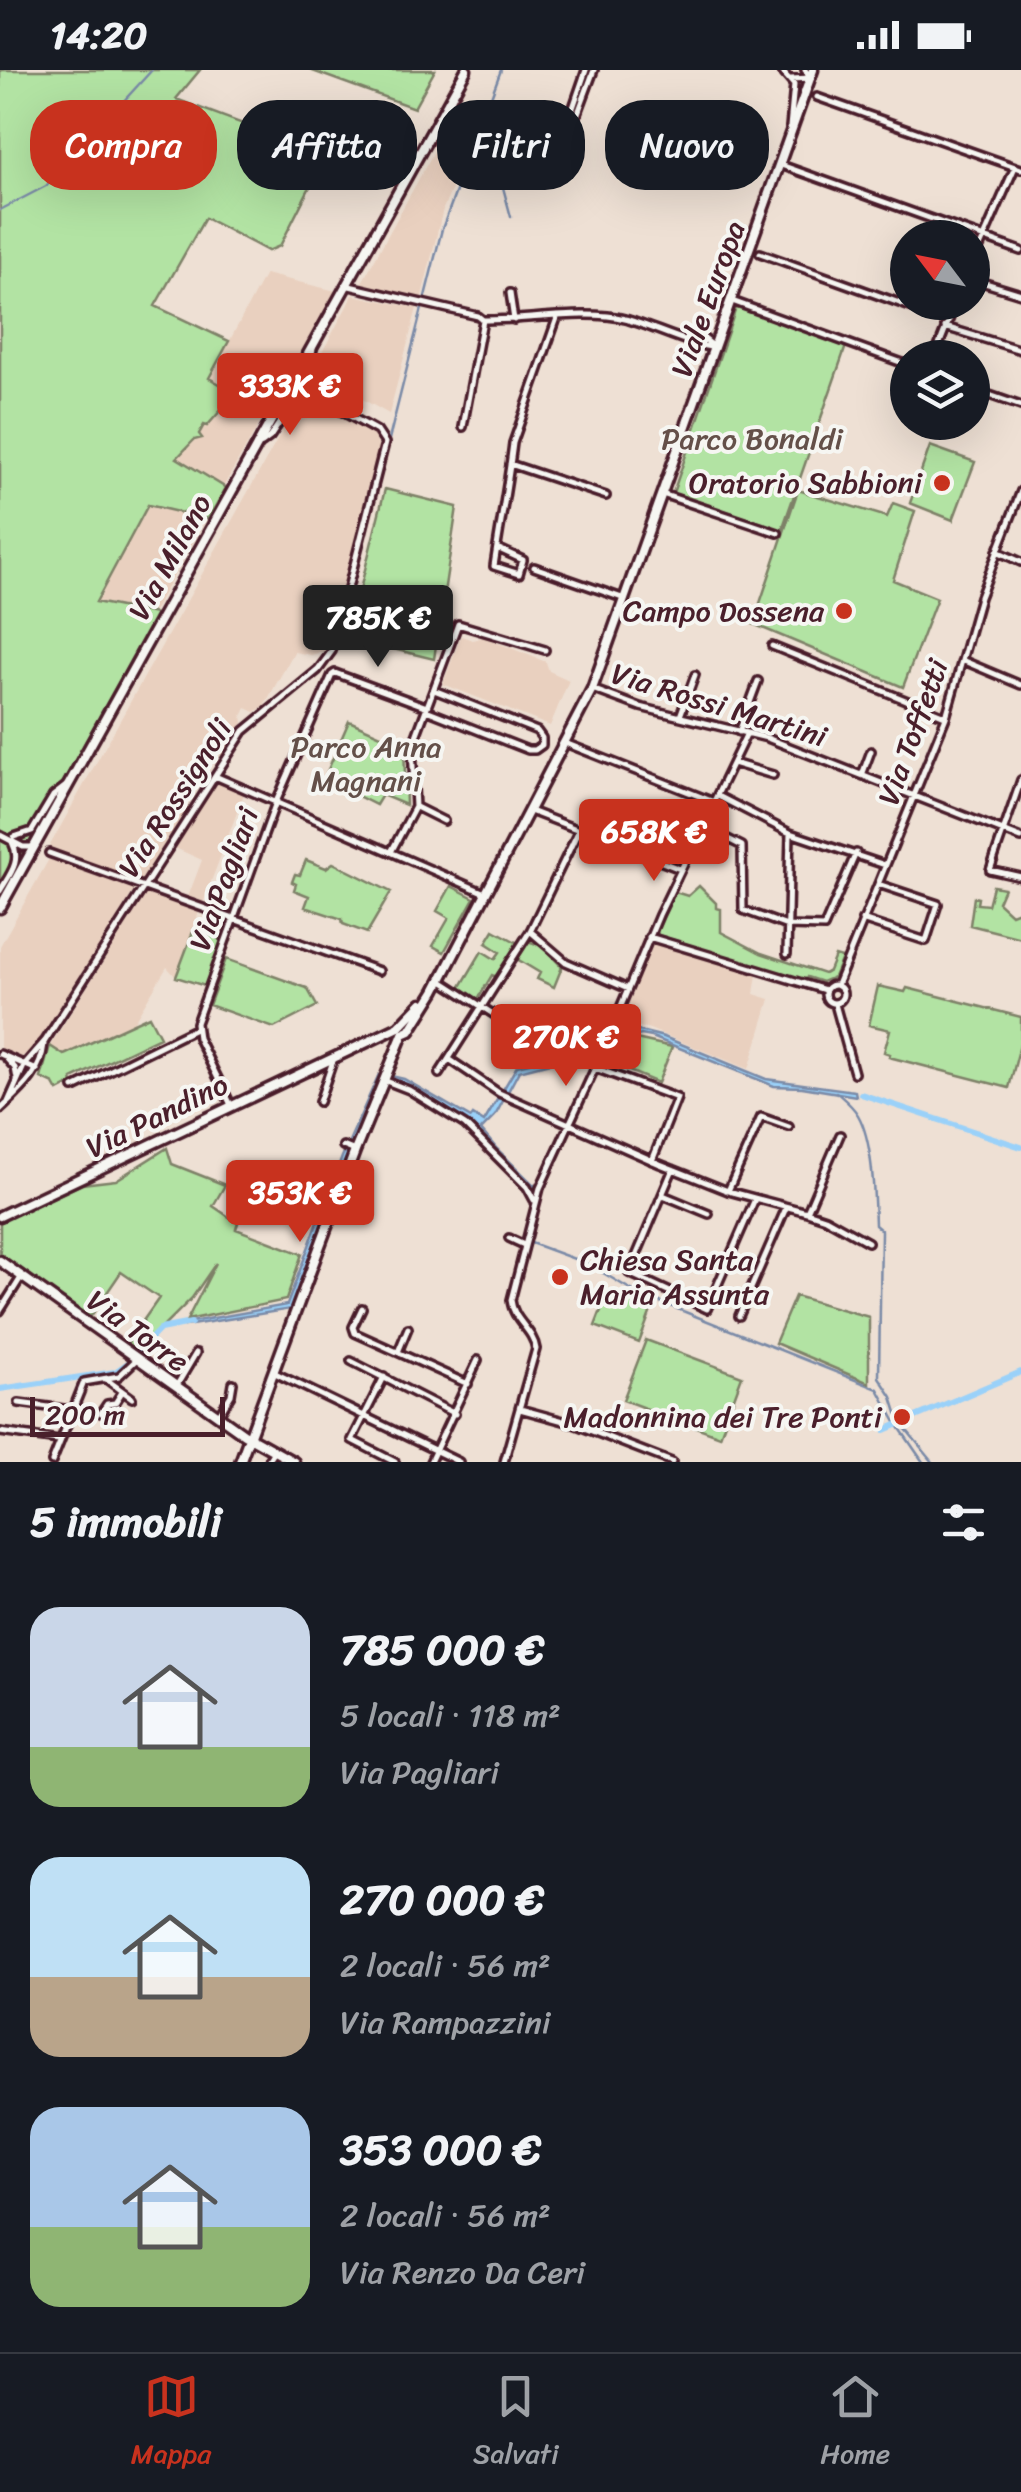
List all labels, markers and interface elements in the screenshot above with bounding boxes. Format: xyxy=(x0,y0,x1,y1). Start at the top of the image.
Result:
text: 14:20 xyxy=(50,2,147,69)
chip: Compra xyxy=(30,100,217,190)
chip: Affitta xyxy=(237,100,417,190)
chip: Filtri xyxy=(437,100,585,190)
chip: Nuovo xyxy=(605,100,769,190)
street label: Viale Europa xyxy=(655,213,761,385)
north arrow xyxy=(890,220,990,320)
map controls xyxy=(890,220,990,440)
button: layers xyxy=(890,340,990,440)
pin: 333K € xyxy=(209,353,371,438)
text: 333K € xyxy=(239,357,341,414)
park label: Parco Bonaldi xyxy=(661,412,845,466)
place label: Oratorio Sabbioni xyxy=(689,456,924,510)
marker: Oratorio Sabbioni xyxy=(931,472,953,494)
street label: Via Milano xyxy=(113,484,227,630)
place label: Campo Dossena xyxy=(623,584,825,638)
pin: 785K € xyxy=(297,585,459,670)
text: 785K € xyxy=(325,589,431,646)
marker: Campo Dossena xyxy=(833,600,855,622)
street label: Via Rossi Martini xyxy=(604,647,835,764)
street label: Via Toffetti xyxy=(862,650,965,813)
street label: Via Rossignoli xyxy=(103,707,247,889)
park label: Parco Anna Magnani xyxy=(291,720,441,808)
street label: Via Pagliari xyxy=(173,799,275,958)
pin: 658K € xyxy=(573,799,735,884)
text: 658K € xyxy=(601,803,707,860)
pin: 270K € xyxy=(485,1004,647,1089)
text: 270K € xyxy=(513,1008,619,1065)
street label: Via Pandino xyxy=(76,1058,238,1174)
pin: 353K € xyxy=(219,1160,381,1245)
text: 353K € xyxy=(248,1164,352,1221)
place label: Chiesa Santa Maria Assunta xyxy=(580,1233,770,1321)
marker: Chiesa Santa Maria Assunta xyxy=(549,1266,571,1288)
street label: Via Torre xyxy=(75,1275,201,1387)
text: 200 m xyxy=(45,1390,125,1439)
place label: Madonnina dei Tre Ponti xyxy=(564,1390,883,1444)
scale bar xyxy=(30,1392,225,1436)
marker: Madonnina dei Tre Ponti xyxy=(891,1406,913,1428)
text: 5 immobili xyxy=(30,1485,222,1559)
icon: filters xyxy=(936,1495,991,1550)
text: 785 000 € xyxy=(340,1613,544,1687)
icon: home xyxy=(110,1647,230,1767)
text: 5 locali · 118 m² xyxy=(340,1687,561,1744)
text: Via Pagliari xyxy=(340,1744,499,1801)
text: 270 000 € xyxy=(340,1863,544,1937)
icon: home xyxy=(110,1897,230,2017)
text: 2 locali · 56 m² xyxy=(340,1937,551,1994)
text: Via Rampazzini xyxy=(340,1994,551,2051)
text: 353 000 € xyxy=(340,2113,541,2187)
icon: home xyxy=(110,2147,230,2267)
text: 2 locali · 56 m² xyxy=(340,2187,551,2244)
text: Via Renzo Da Ceri xyxy=(340,2244,585,2301)
tab: Mappa xyxy=(131,2369,211,2478)
tab: Salvati xyxy=(473,2369,559,2478)
tab: Home xyxy=(820,2369,890,2478)

